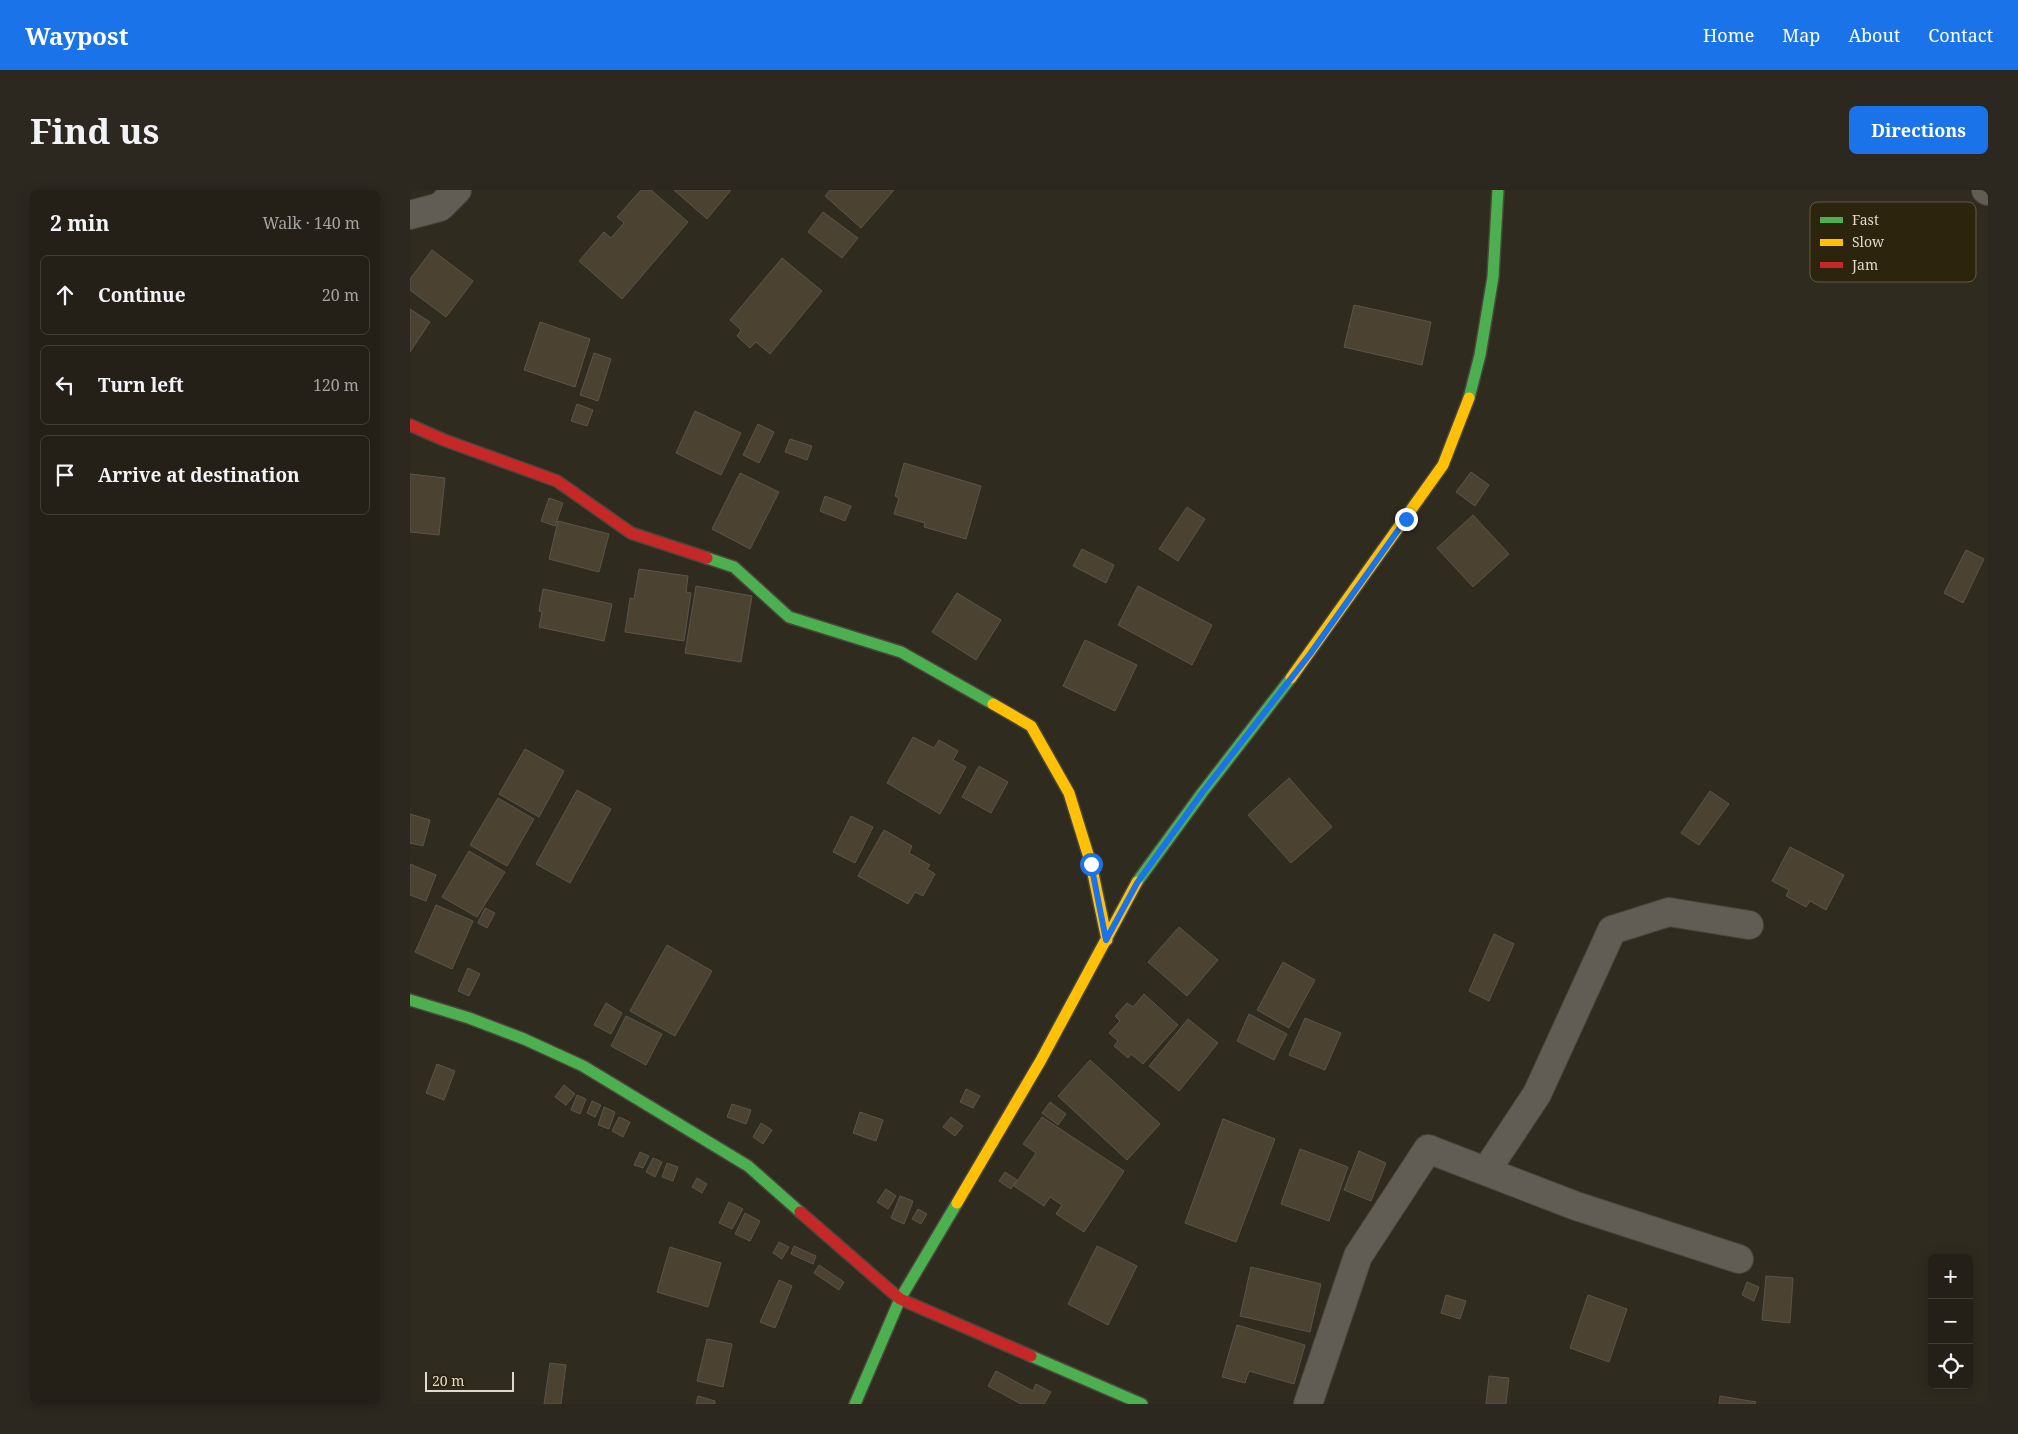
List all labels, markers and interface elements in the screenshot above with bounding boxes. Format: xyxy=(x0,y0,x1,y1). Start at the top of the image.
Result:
text: Waypost xyxy=(25,19,128,52)
text: Home xyxy=(1703,23,1754,47)
text: Map xyxy=(1782,23,1820,47)
text: About xyxy=(1848,23,1900,47)
text: Contact xyxy=(1928,23,1993,47)
button: Directions xyxy=(1849,106,1988,154)
text: Find us xyxy=(30,107,159,154)
legend xyxy=(1810,202,1976,282)
text: 2 min xyxy=(50,209,109,237)
text: Fast xyxy=(1852,210,1879,229)
text: Walk · 140 m xyxy=(263,212,360,234)
text: Slow xyxy=(1852,232,1885,251)
text: Jam xyxy=(1851,255,1878,274)
icon: ahead xyxy=(51,281,79,309)
text: Continue xyxy=(98,282,186,308)
text: 20 m xyxy=(322,284,359,306)
icon: left xyxy=(51,371,79,399)
text: Turn left xyxy=(98,372,184,398)
text: 120 m xyxy=(313,374,359,396)
icon: arrive xyxy=(51,461,79,489)
text: Arrive at destination xyxy=(98,462,300,488)
route end xyxy=(1395,508,1418,531)
route start xyxy=(1080,853,1103,876)
map controls xyxy=(1928,1254,1973,1389)
button: + xyxy=(1928,1254,1973,1299)
button: − xyxy=(1928,1299,1973,1344)
button: locate xyxy=(1928,1344,1973,1389)
scale bar xyxy=(425,1369,514,1392)
text: 20 m xyxy=(432,1371,465,1390)

